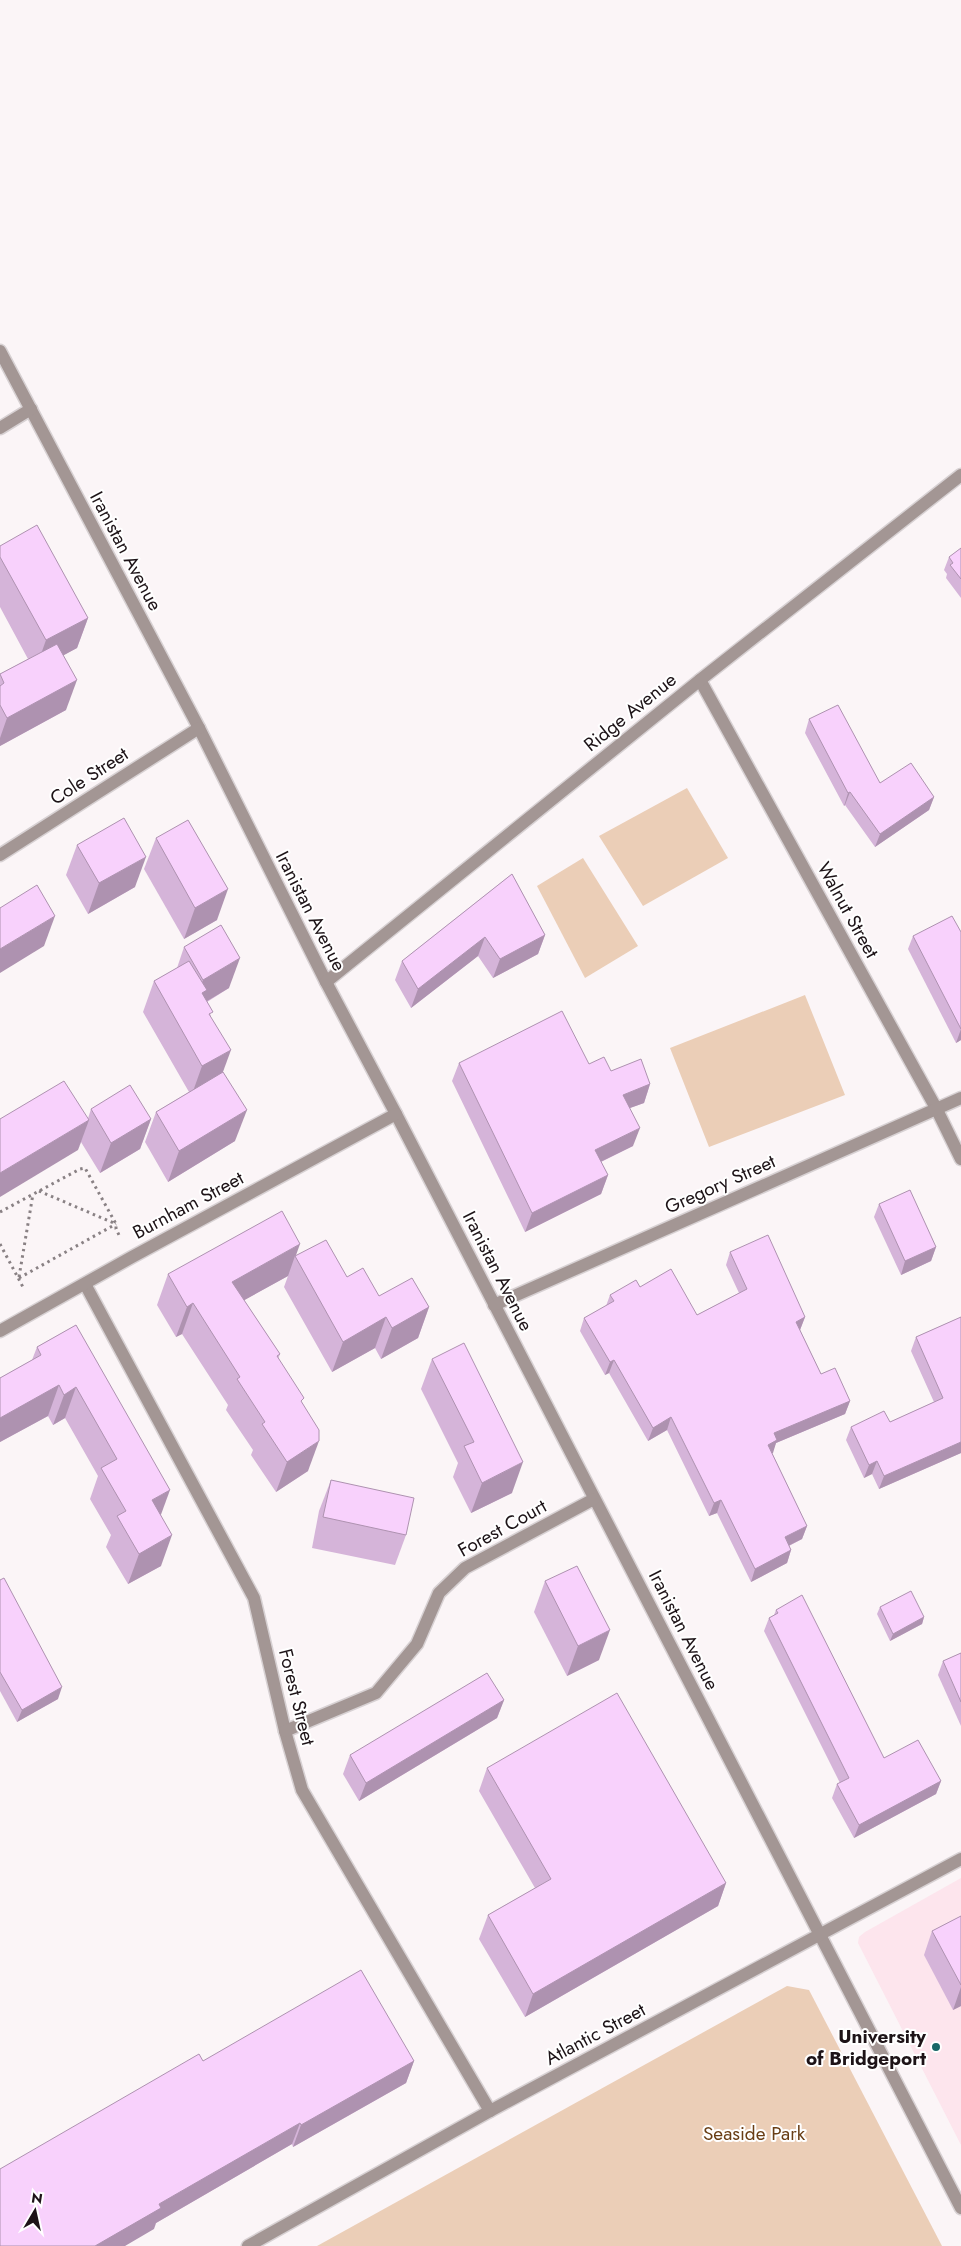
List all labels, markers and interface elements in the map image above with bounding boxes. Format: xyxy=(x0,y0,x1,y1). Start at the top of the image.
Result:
street label: Iranistan Avenue xyxy=(83,487,169,616)
street label: Ridge Avenue xyxy=(578,666,682,758)
street label: Cole Street xyxy=(44,740,134,811)
street label: Iranistan Avenue xyxy=(269,846,353,976)
street label: Walnut Street xyxy=(811,857,886,963)
street label: Gregory Street xyxy=(660,1147,780,1220)
street label: Burnham Street xyxy=(128,1164,249,1246)
street label: Iranistan Avenue xyxy=(456,1206,540,1336)
street label: Forest Court xyxy=(453,1492,552,1563)
street label: Iranistan Avenue xyxy=(642,1565,726,1695)
street label: Forest Street xyxy=(272,1646,322,1749)
street label: Atlantic Street xyxy=(540,1996,650,2072)
place label: University of Bridgeport xyxy=(806,2023,927,2072)
marker: University of Bridgeport xyxy=(930,2041,942,2053)
park label: Seaside Park xyxy=(703,2120,806,2147)
north arrow xyxy=(10,2186,60,2236)
text: N xyxy=(30,2187,44,2209)

